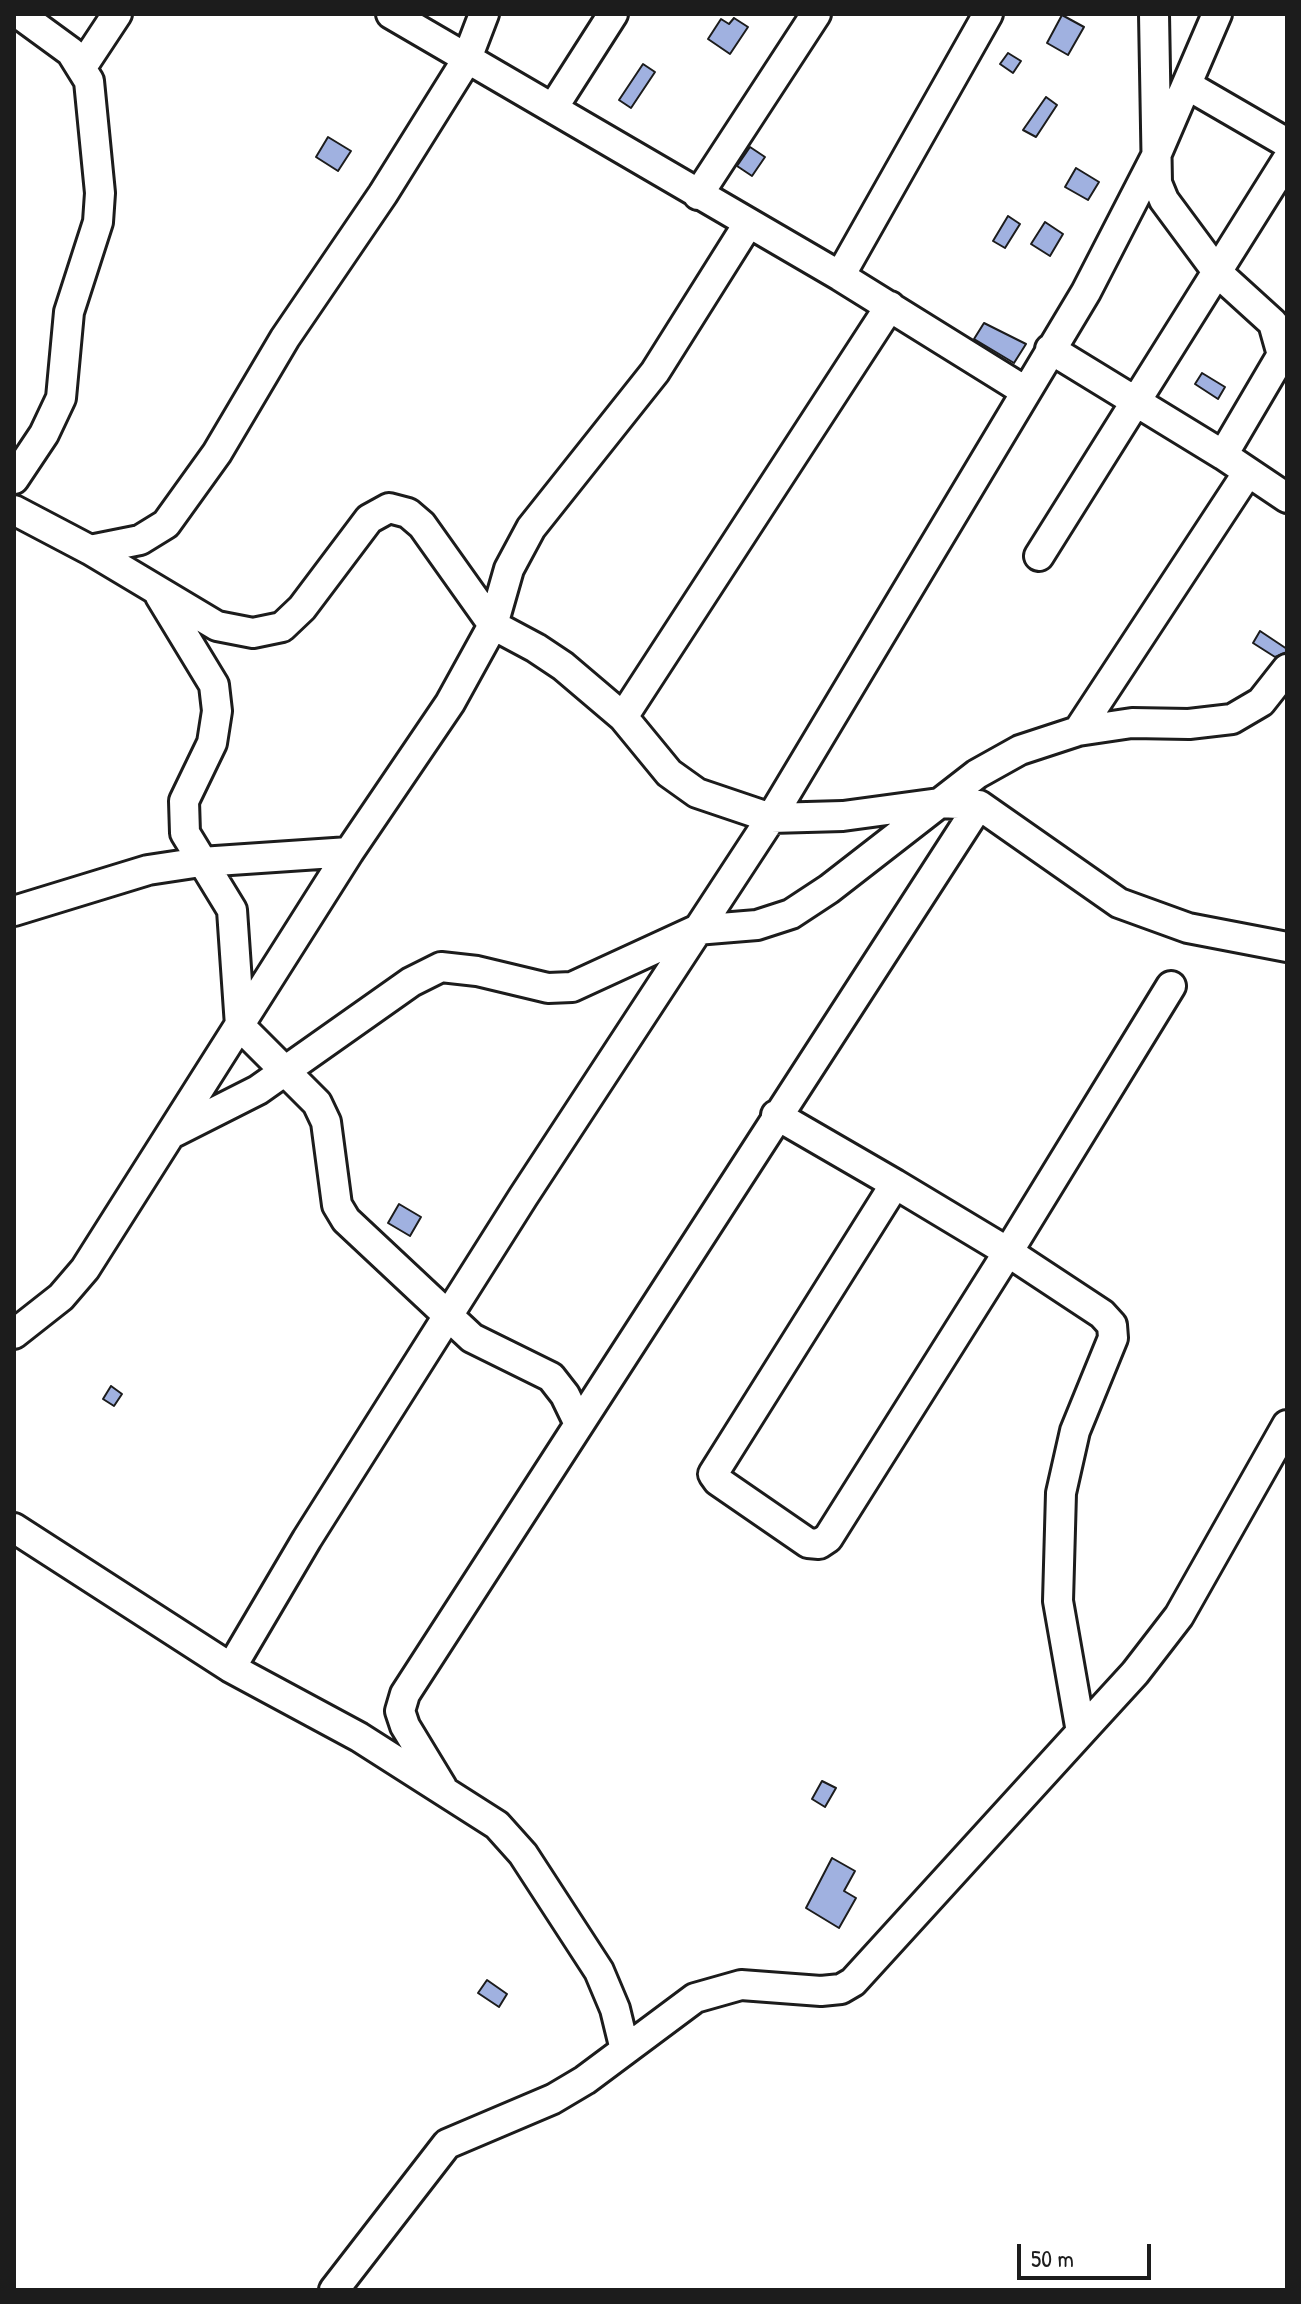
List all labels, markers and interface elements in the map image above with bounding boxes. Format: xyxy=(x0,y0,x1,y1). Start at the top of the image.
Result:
scale bar xyxy=(1021,2228,1155,2278)
text: 50 m xyxy=(1031,2242,1074,2274)

